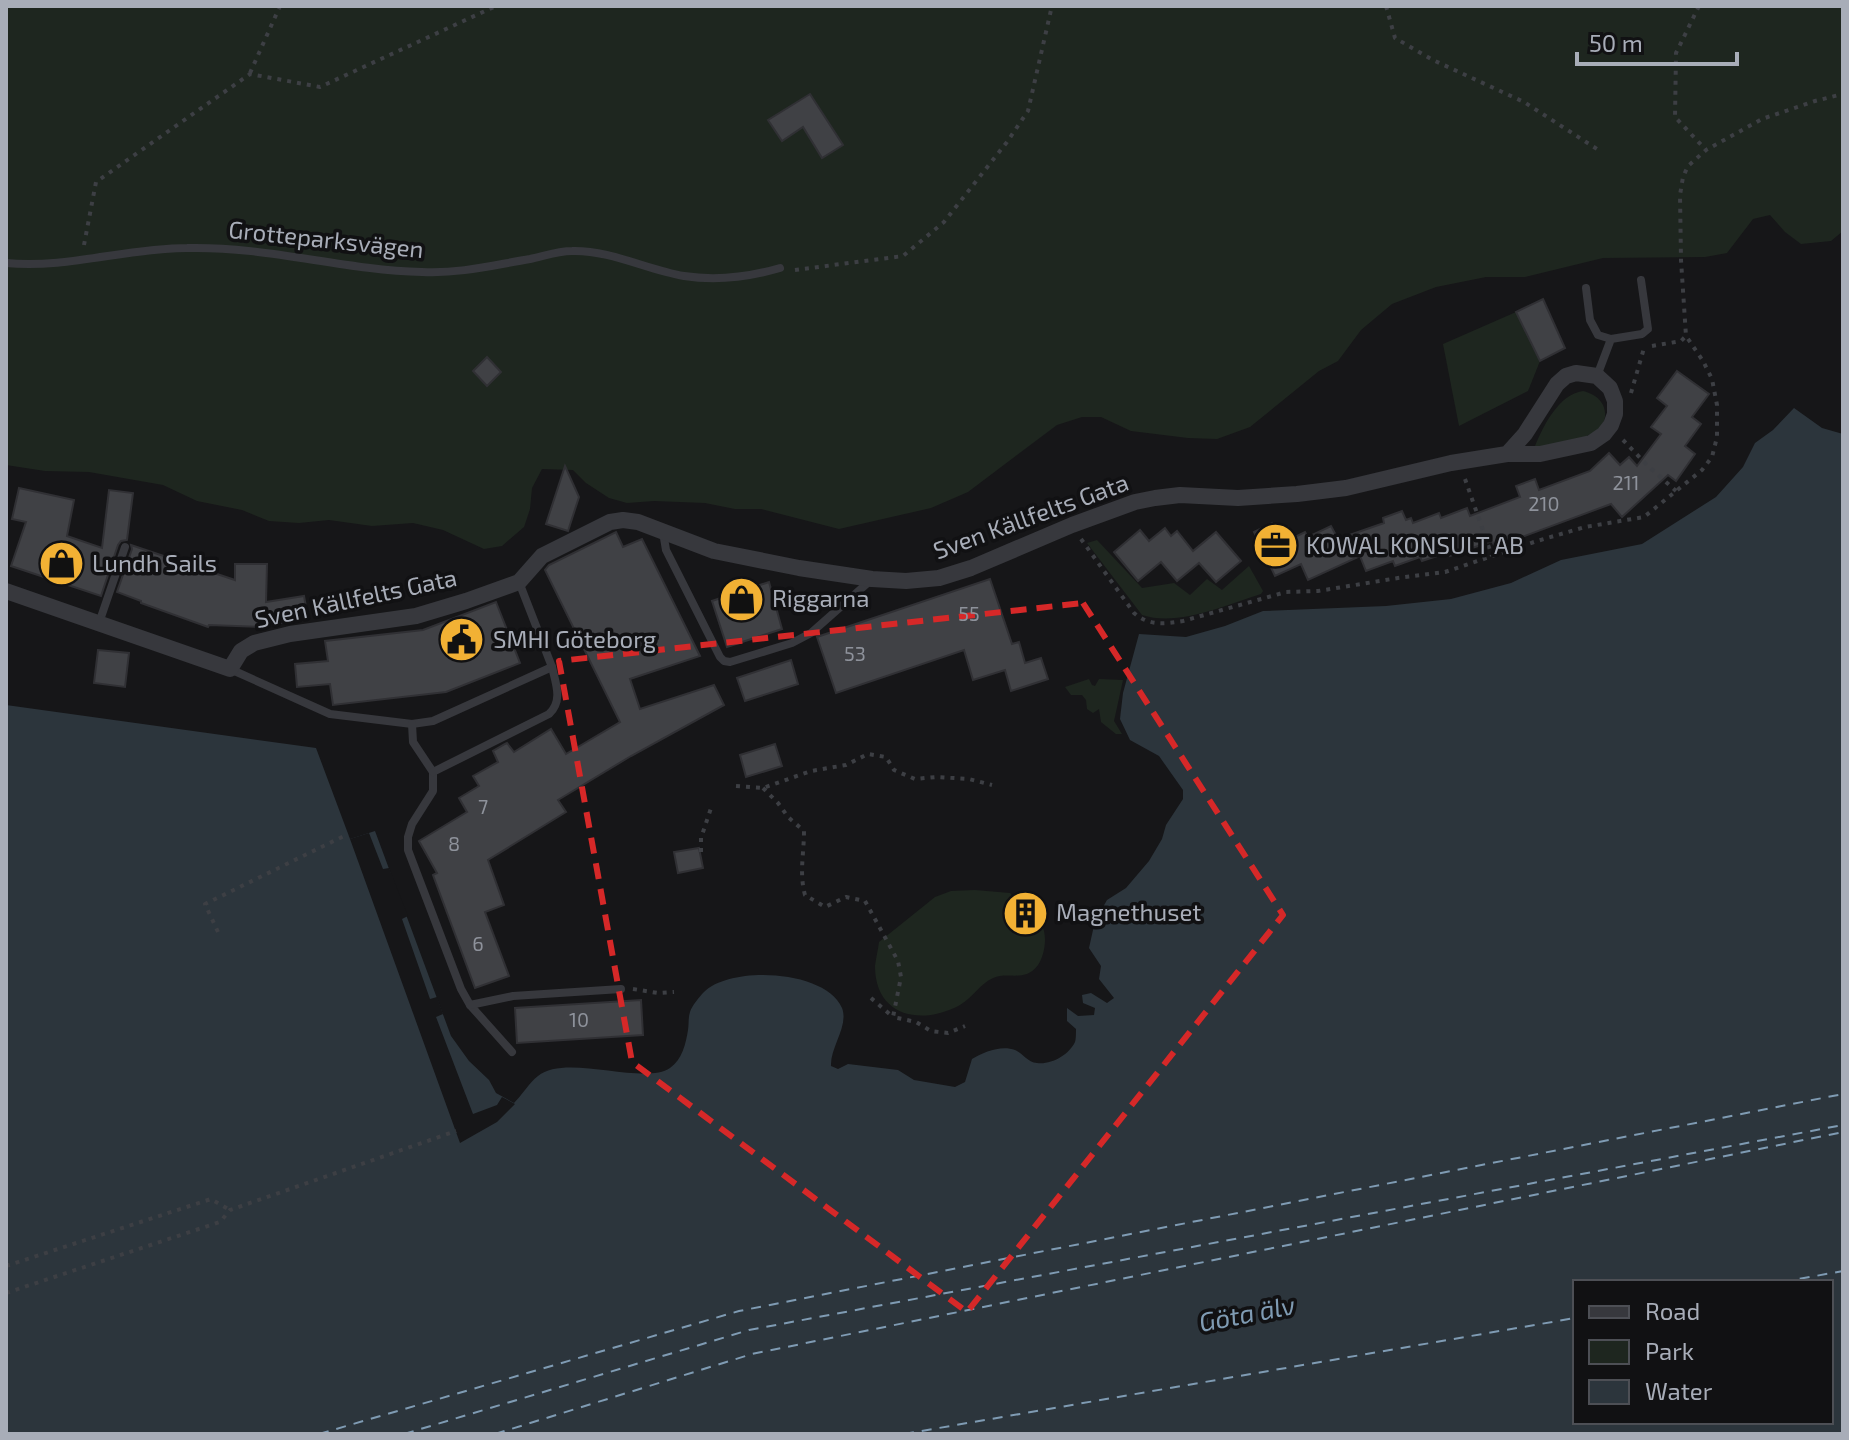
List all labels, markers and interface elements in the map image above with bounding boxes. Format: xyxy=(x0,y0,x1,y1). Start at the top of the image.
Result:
scale bar xyxy=(1577,16,1737,66)
text: 50 m xyxy=(1589,28,1643,57)
street label: Grotteparksvägen xyxy=(227,214,425,263)
street label: Sven Källfelts Gata xyxy=(929,467,1132,564)
house number: 211 xyxy=(1612,470,1640,494)
house number: 210 xyxy=(1528,491,1560,515)
office icon: KOWAL KONSULT AB xyxy=(1251,522,1299,570)
place label: KOWAL KONSULT AB xyxy=(1306,530,1524,559)
shop icon: Lundh Sails xyxy=(37,540,85,588)
place label: Lundh Sails xyxy=(92,548,217,577)
street label: Sven Källfelts Gata xyxy=(252,562,459,633)
shop icon: Riggarna xyxy=(717,575,765,623)
place label: Riggarna xyxy=(772,583,869,612)
house number: 55 xyxy=(958,601,980,625)
public building icon: SMHI Göteborg xyxy=(438,616,486,664)
place label: SMHI Göteborg xyxy=(493,624,656,653)
house number: 53 xyxy=(844,641,866,665)
house number: 7 xyxy=(478,794,488,818)
house number: 8 xyxy=(448,831,460,855)
building icon: Magnethuset xyxy=(1001,889,1049,937)
place label: Magnethuset xyxy=(1056,897,1201,926)
house number: 6 xyxy=(472,931,484,955)
house number: 10 xyxy=(569,1007,589,1031)
legend xyxy=(1573,1280,1833,1424)
water label: Göta älv xyxy=(1196,1288,1297,1337)
text: Road xyxy=(1645,1296,1700,1325)
text: Park xyxy=(1645,1336,1694,1365)
text: Water xyxy=(1645,1376,1713,1405)

